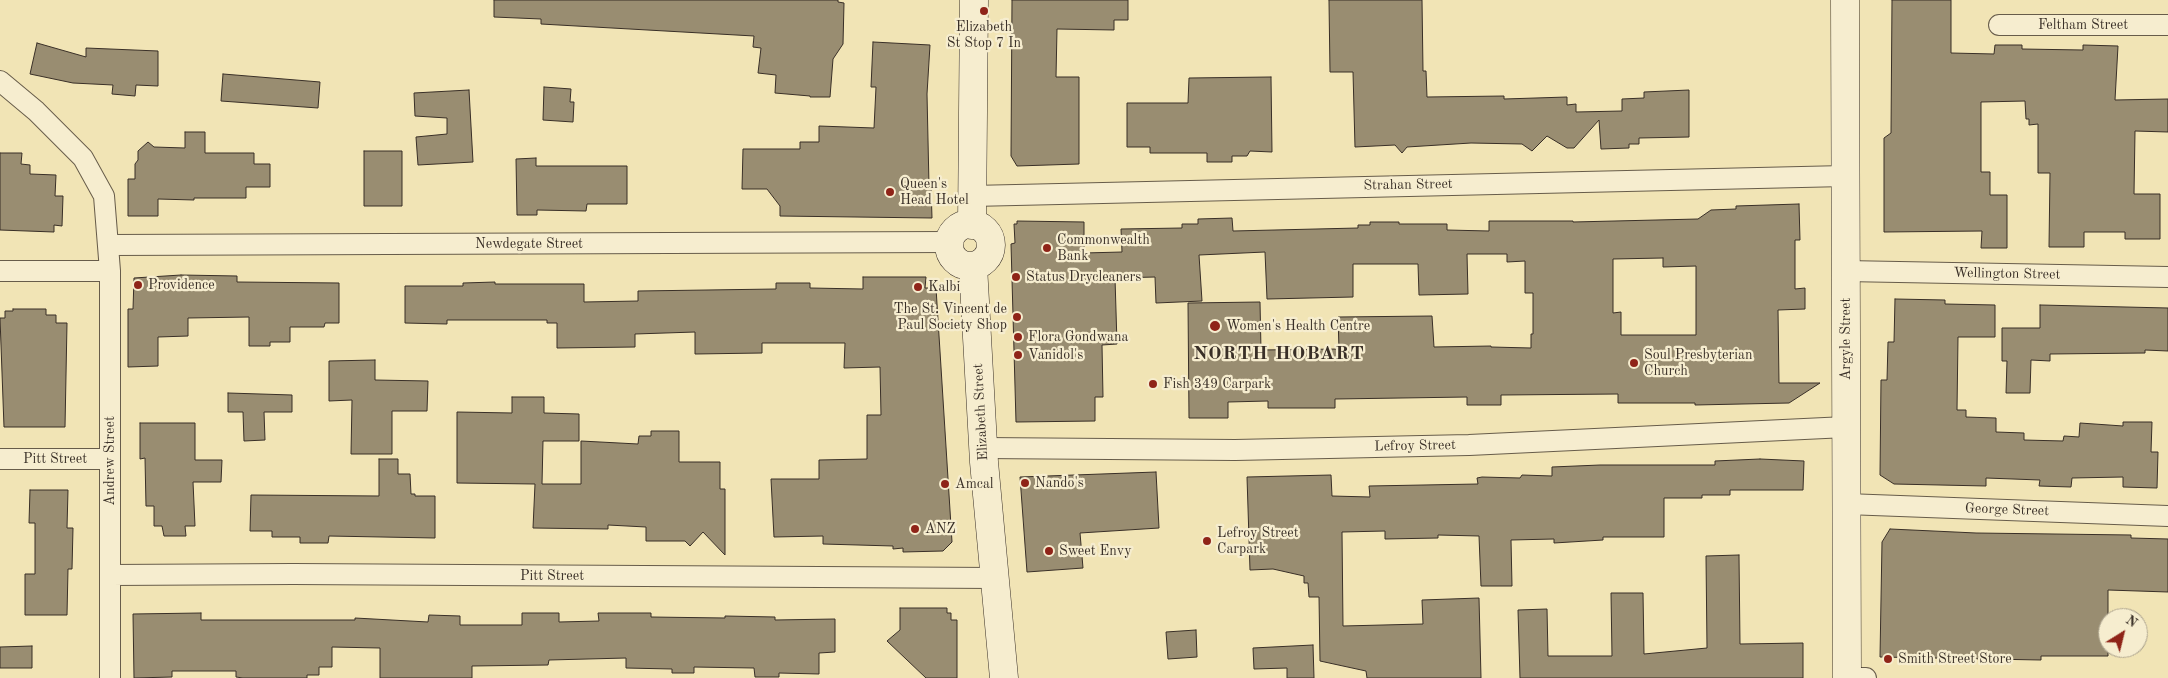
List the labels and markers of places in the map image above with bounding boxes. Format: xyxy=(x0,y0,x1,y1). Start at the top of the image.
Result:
marker: Elizabeth St Stop 7 In xyxy=(978,5,990,17)
place label: Elizabeth St Stop 7 In xyxy=(947,19,1021,52)
place label: Queen's Head Hotel xyxy=(900,176,969,208)
marker: Queen's Head Hotel xyxy=(884,186,896,198)
place label: Commonwealth Bank xyxy=(1057,232,1150,264)
marker: Commonwealth Bank xyxy=(1041,242,1053,254)
place label: Status Drycleaners xyxy=(1026,269,1141,285)
marker: Status Drycleaners xyxy=(1010,271,1022,283)
place label: Providence xyxy=(148,277,215,293)
marker: Providence xyxy=(132,279,144,291)
place label: Kalbi xyxy=(928,279,960,295)
marker: Kalbi xyxy=(912,281,924,293)
place label: The St. Vincent de Paul Society Shop xyxy=(893,301,1007,334)
marker: The St. Vincent de Paul Society Shop xyxy=(1011,311,1023,323)
place label: Women's Health Centre xyxy=(1226,318,1370,334)
marker: Women's Health Centre xyxy=(1208,319,1222,333)
place label: Flora Gondwana xyxy=(1028,329,1128,345)
marker: Flora Gondwana xyxy=(1012,331,1024,343)
place label: Vanidol's xyxy=(1028,347,1083,363)
place label: Soul Presbyterian Church xyxy=(1644,347,1752,380)
marker: Vanidol's xyxy=(1012,349,1024,361)
marker: Soul Presbyterian Church xyxy=(1628,357,1640,369)
place label: Fish 349 Carpark xyxy=(1163,376,1271,392)
marker: Fish 349 Carpark xyxy=(1147,378,1159,390)
place label: Nando's xyxy=(1035,475,1084,491)
place label: Amcal xyxy=(955,476,994,492)
marker: Nando's xyxy=(1019,477,1031,489)
marker: Amcal xyxy=(939,478,951,490)
place label: ANZ xyxy=(925,521,956,537)
marker: ANZ xyxy=(909,523,921,535)
place label: Lefroy Street Carpark xyxy=(1217,525,1299,558)
marker: Lefroy Street Carpark xyxy=(1201,535,1213,547)
place label: Sweet Envy xyxy=(1059,543,1132,559)
marker: Sweet Envy xyxy=(1043,545,1055,557)
place label: Smith Street Store xyxy=(1898,651,2012,667)
marker: Smith Street Store xyxy=(1882,653,1894,665)

